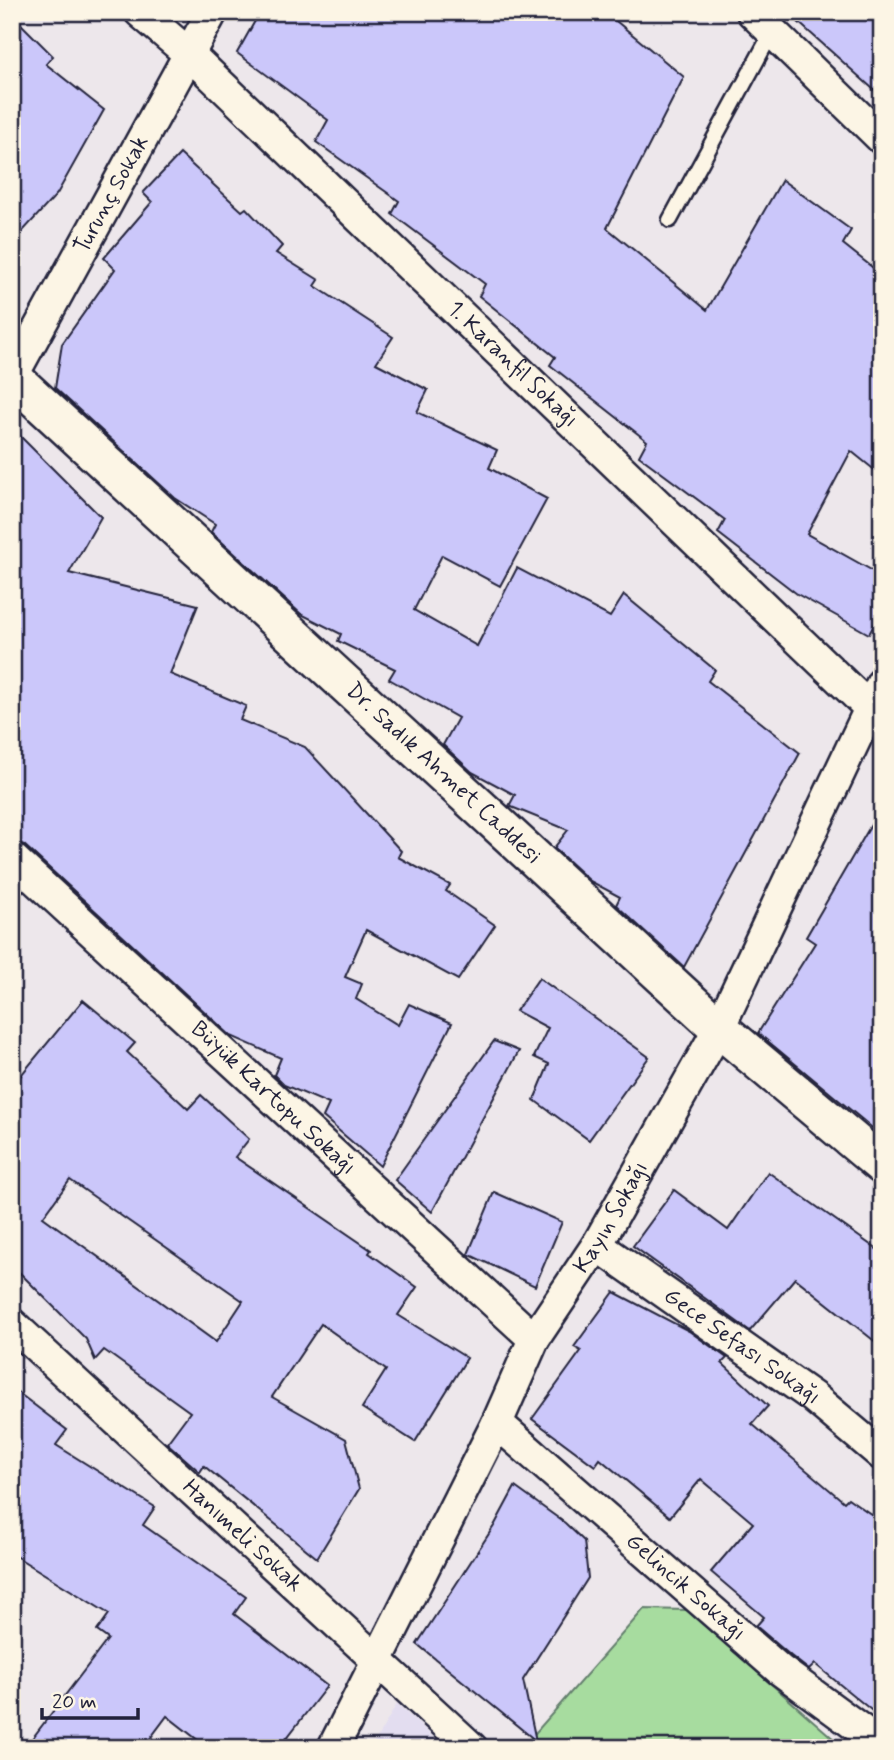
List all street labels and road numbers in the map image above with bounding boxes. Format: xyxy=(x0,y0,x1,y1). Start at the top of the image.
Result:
street label: Turunç Sokak xyxy=(67,130,156,259)
street label: 1. Karanfil Sokağı xyxy=(440,295,584,435)
street label: Dr. Sadık Ahmet Caddesi xyxy=(339,676,547,872)
street label: Büyük Kartopu Sokağı xyxy=(184,1015,362,1182)
street label: Kayın Sokağı xyxy=(567,1156,656,1279)
street label: Gece Sefası Sokağı xyxy=(657,1281,827,1412)
street label: Hanımeli Sokak xyxy=(175,1473,309,1599)
street label: Gelincik Sokağı xyxy=(619,1527,752,1648)

